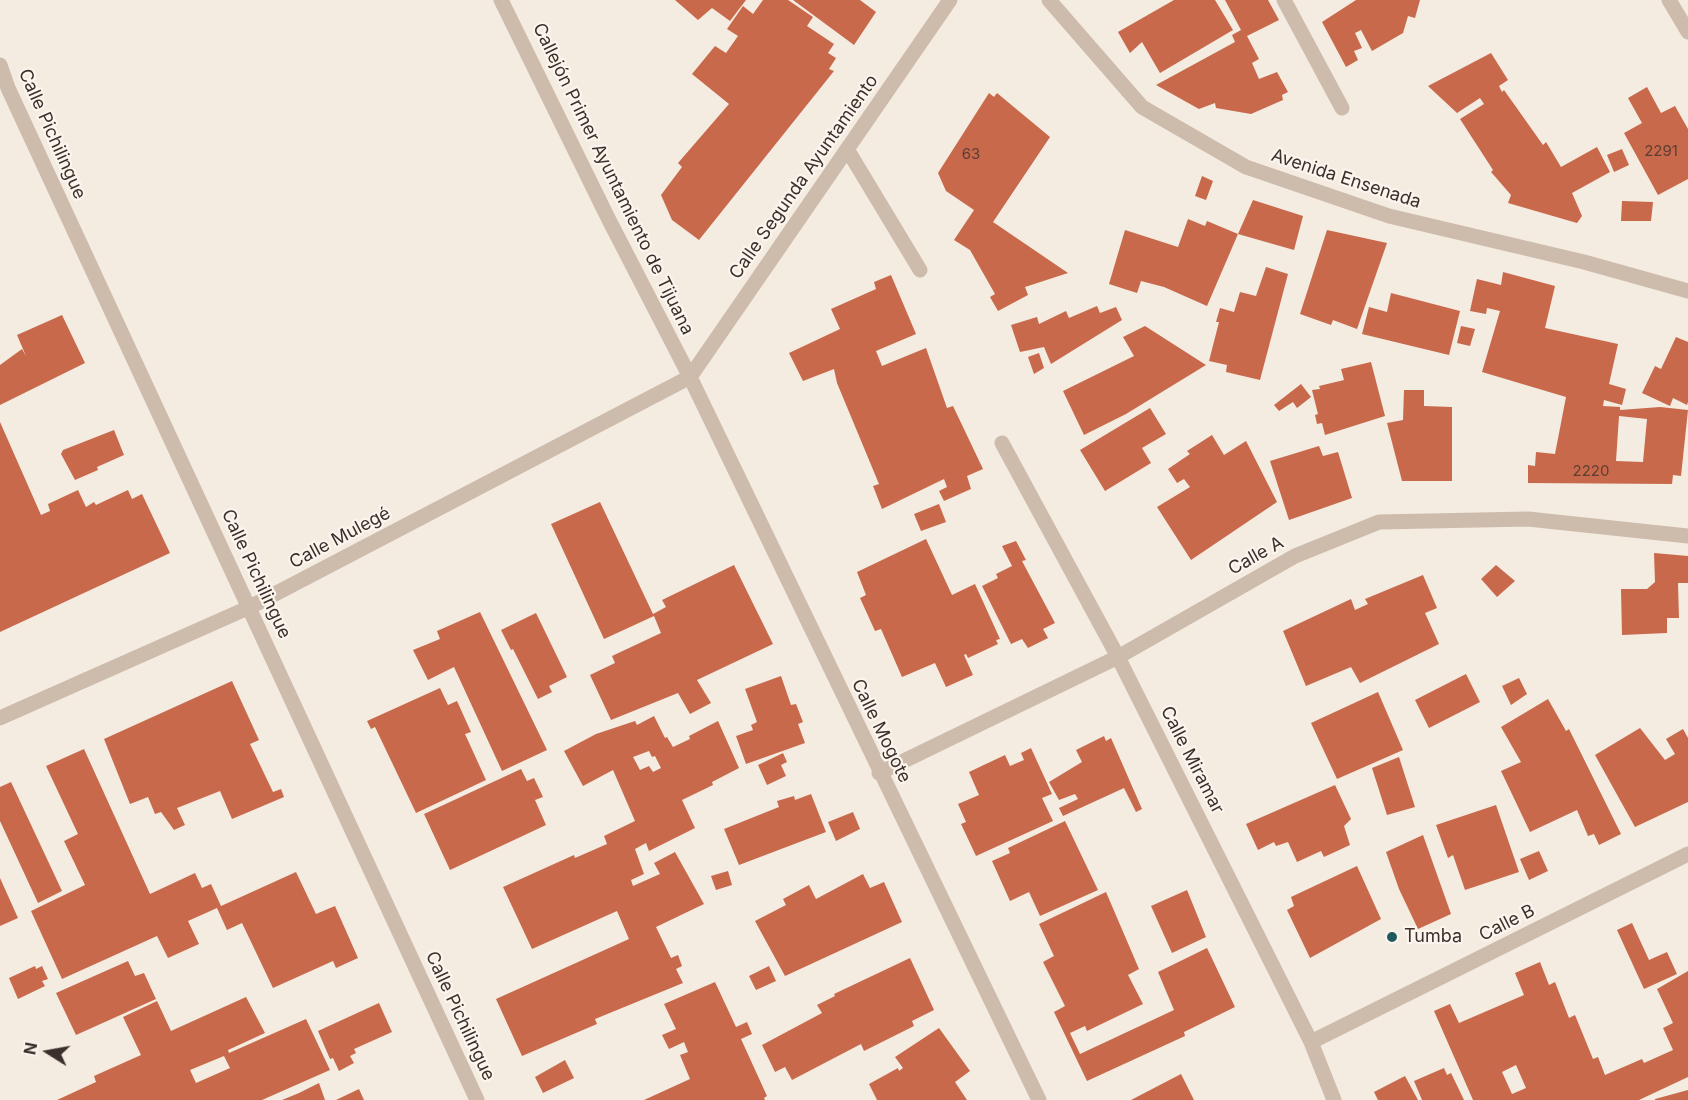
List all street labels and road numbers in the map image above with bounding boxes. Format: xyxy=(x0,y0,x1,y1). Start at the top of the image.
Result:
street label: Callejón Primer Ayuntamiento de Tijuana xyxy=(528,20,698,338)
street label: Calle Pichilingue xyxy=(14,66,90,202)
street label: Calle Segunda Ayuntamiento xyxy=(725,71,883,283)
street label: Avenida Ensenada xyxy=(1268,145,1424,213)
street label: Calle Mulegé xyxy=(286,502,394,574)
street label: Calle Pichilingue xyxy=(217,506,295,642)
street label: Calle A xyxy=(1225,532,1287,580)
street label: Calle Mogote xyxy=(847,676,915,786)
street label: Calle Miramar xyxy=(1156,703,1228,817)
street label: Calle B xyxy=(1476,900,1538,946)
street label: Calle Pichilingue xyxy=(421,948,499,1084)

